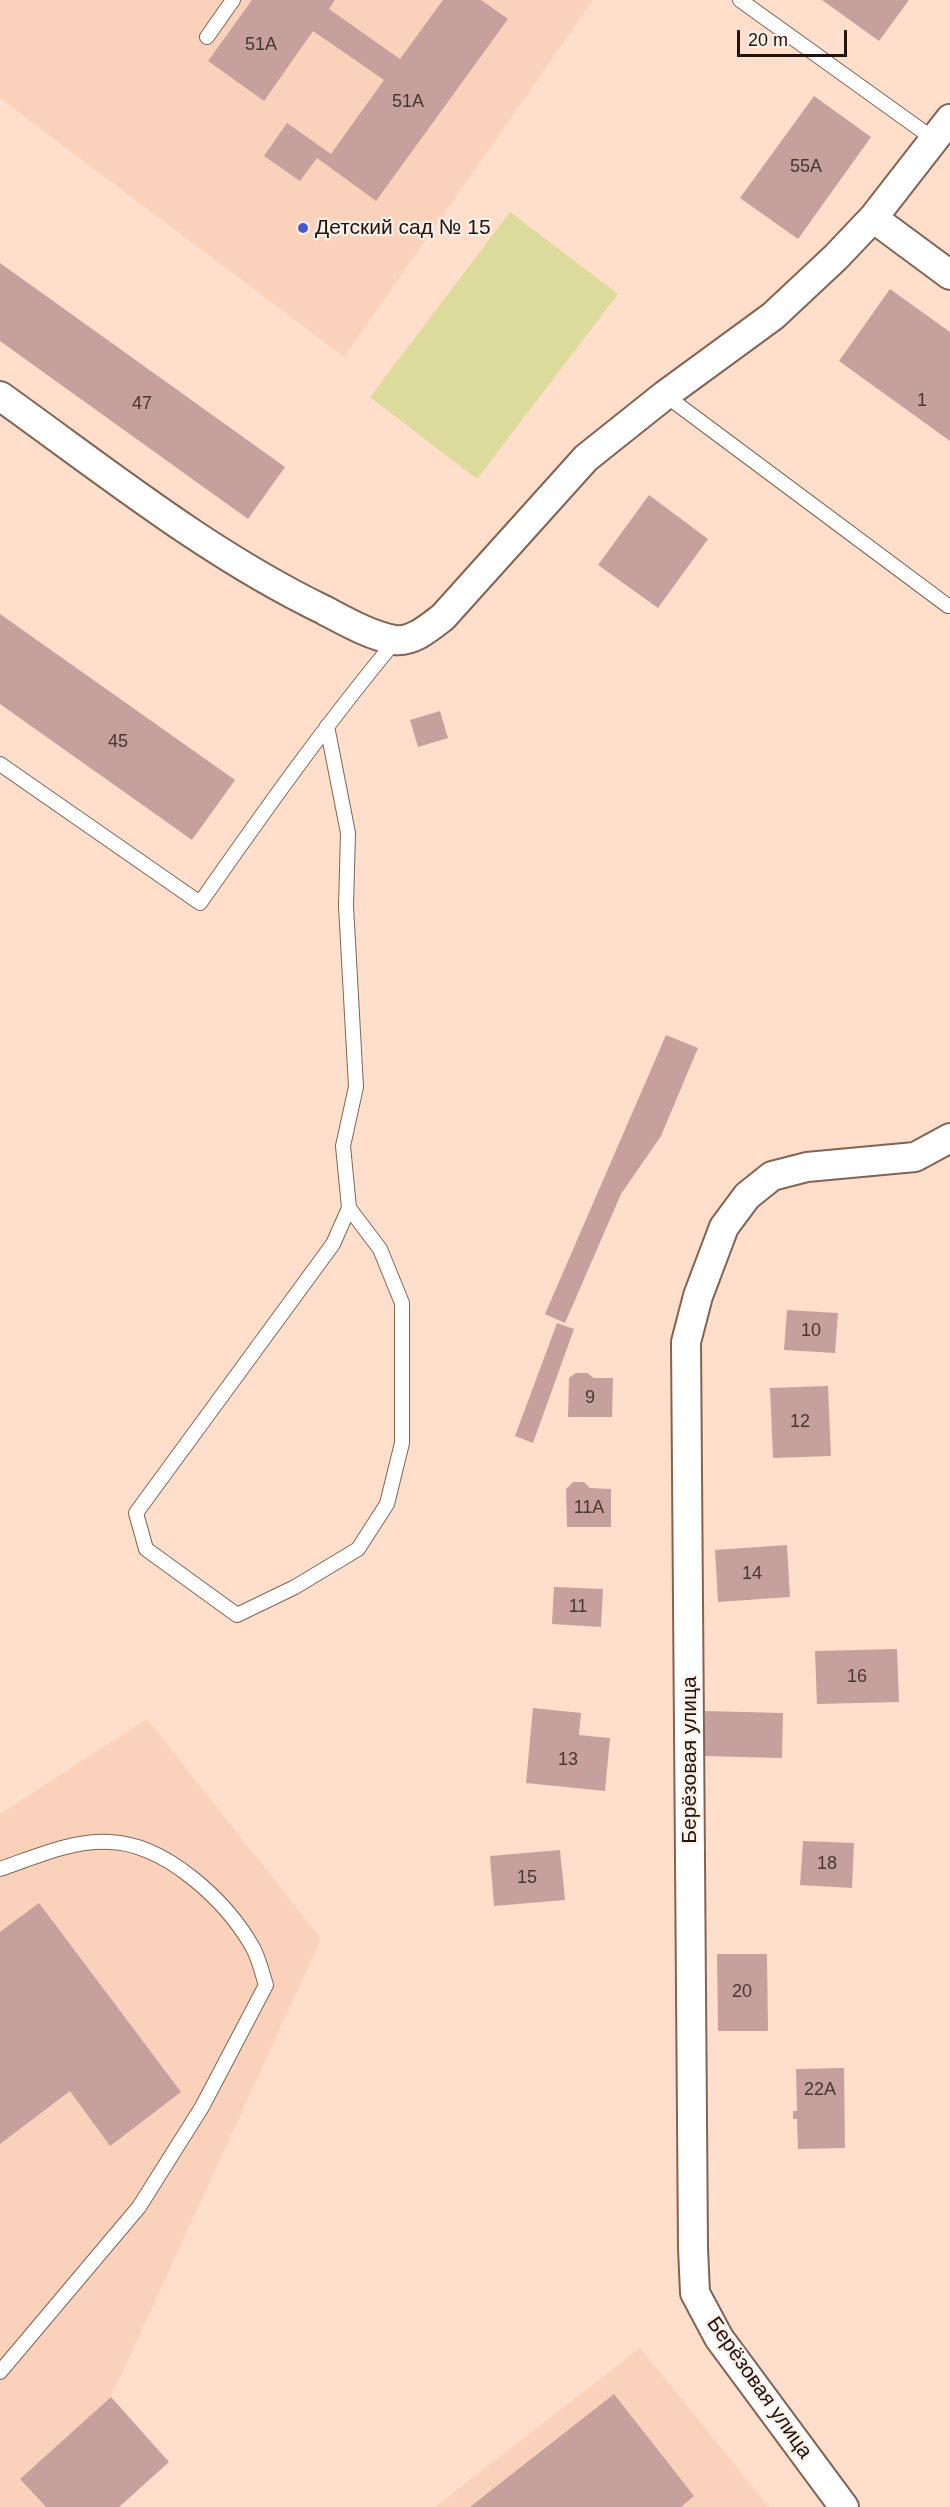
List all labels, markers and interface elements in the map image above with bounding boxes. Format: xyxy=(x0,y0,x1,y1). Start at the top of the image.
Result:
scale bar xyxy=(740,18,850,56)
text: 20 m xyxy=(748,30,788,50)
house number: 51А xyxy=(245,34,277,56)
house number: 51А xyxy=(392,91,424,113)
house number: 55А xyxy=(790,156,822,178)
place label: Детский сад № 15 xyxy=(315,215,491,241)
marker: Детский сад № 15 xyxy=(296,221,310,235)
house number: 1 xyxy=(917,390,927,412)
house number: 47 xyxy=(132,393,152,415)
house number: 45 xyxy=(108,731,128,753)
house number: 10 xyxy=(801,1320,821,1342)
house number: 9 xyxy=(585,1387,595,1409)
house number: 12 xyxy=(790,1411,810,1433)
house number: 11А xyxy=(574,1497,604,1519)
house number: 14 xyxy=(742,1563,762,1585)
house number: 11 xyxy=(569,1596,587,1618)
house number: 16 xyxy=(847,1666,867,1688)
street label: Берёзовая улица xyxy=(677,1676,703,1844)
house number: 13 xyxy=(558,1749,578,1771)
house number: 18 xyxy=(817,1853,837,1875)
house number: 15 xyxy=(517,1867,537,1889)
house number: 20 xyxy=(732,1981,752,2003)
house number: 22А xyxy=(804,2079,836,2101)
street label: Берёзовая улица xyxy=(701,2312,817,2464)

